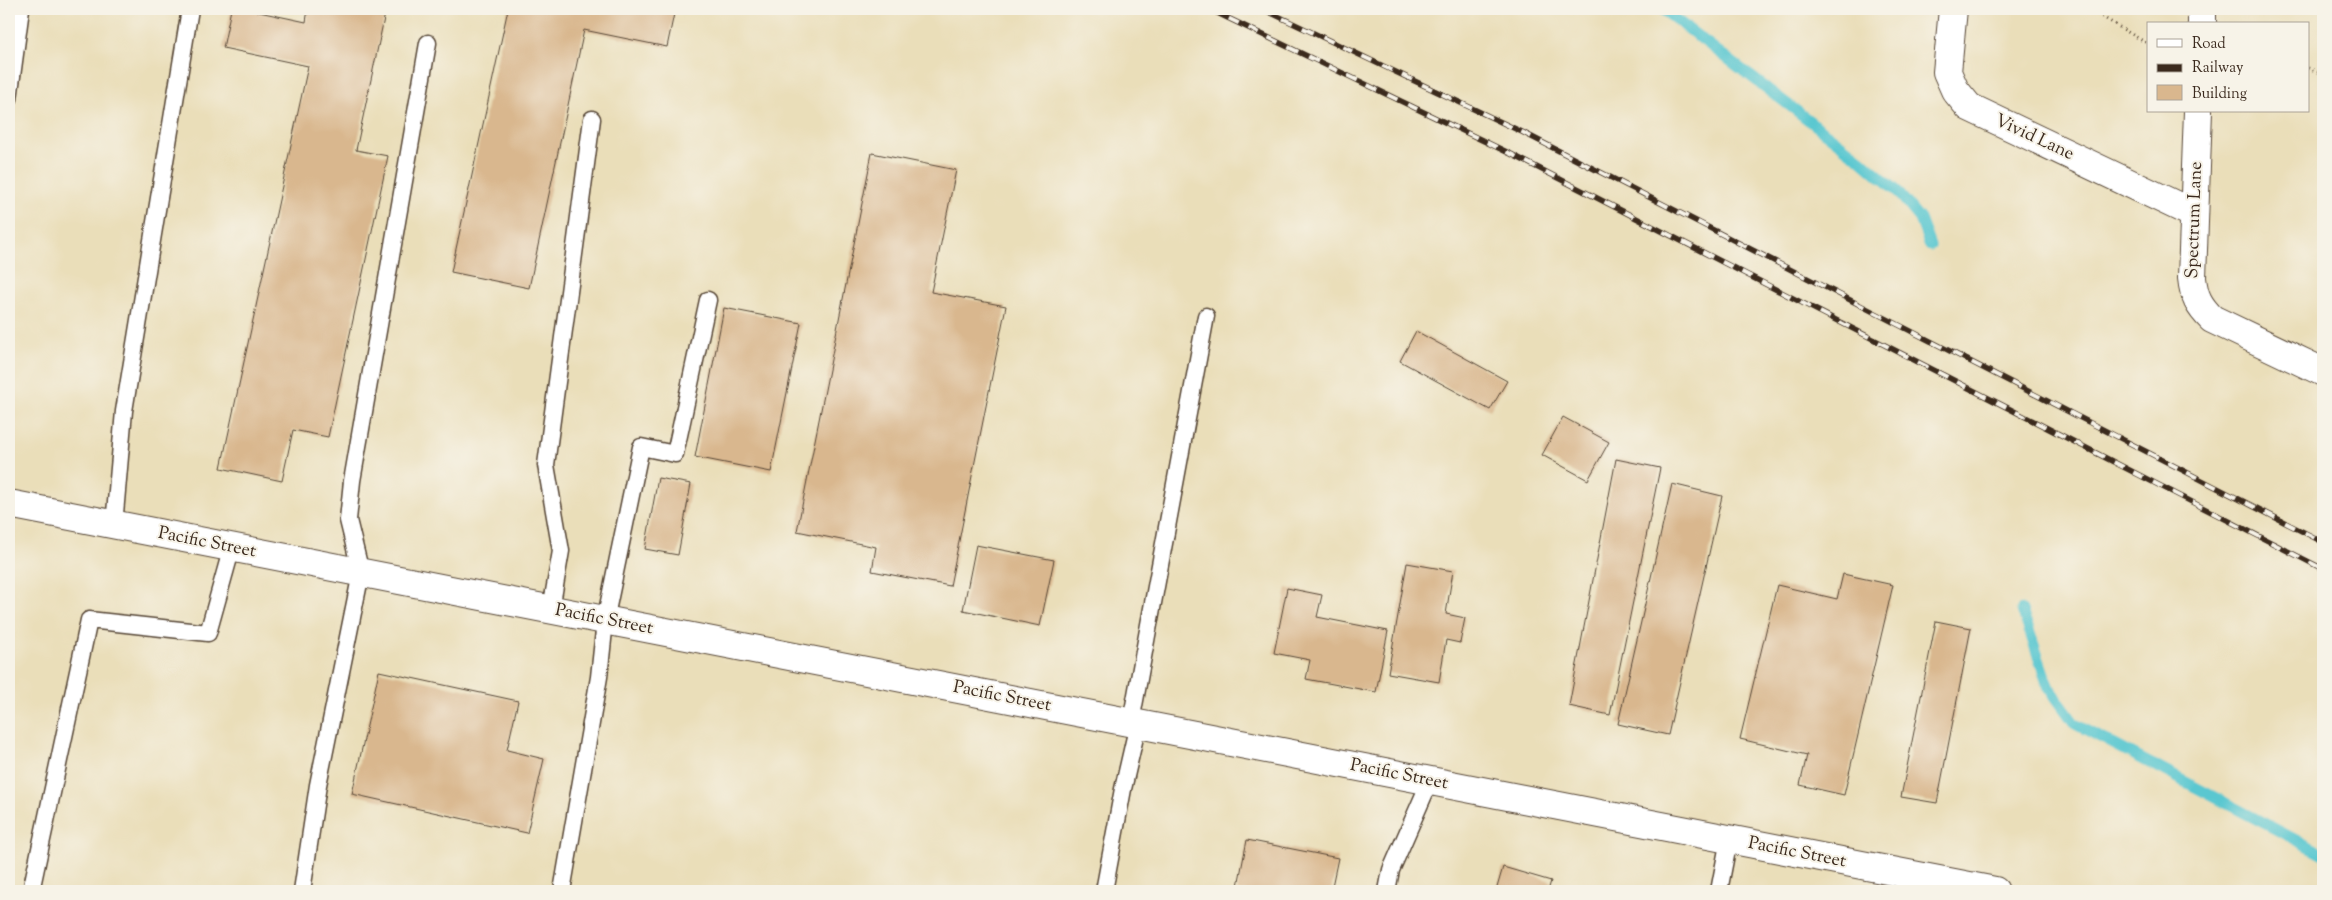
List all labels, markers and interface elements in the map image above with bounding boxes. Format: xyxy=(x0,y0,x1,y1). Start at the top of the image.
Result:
legend xyxy=(2147,22,2310,112)
text: Road xyxy=(2192,34,2226,55)
text: Railway xyxy=(2192,58,2244,79)
text: Building xyxy=(2192,84,2247,105)
street label: Vivid Lane xyxy=(1990,108,2078,168)
street label: Spectrum Lane xyxy=(2180,161,2210,279)
street label: Pacific Street xyxy=(156,521,258,565)
street label: Pacific Street xyxy=(553,598,655,642)
street label: Pacific Street xyxy=(951,675,1053,719)
street label: Pacific Street xyxy=(1348,753,1450,797)
street label: Pacific Street xyxy=(1746,831,1848,875)

